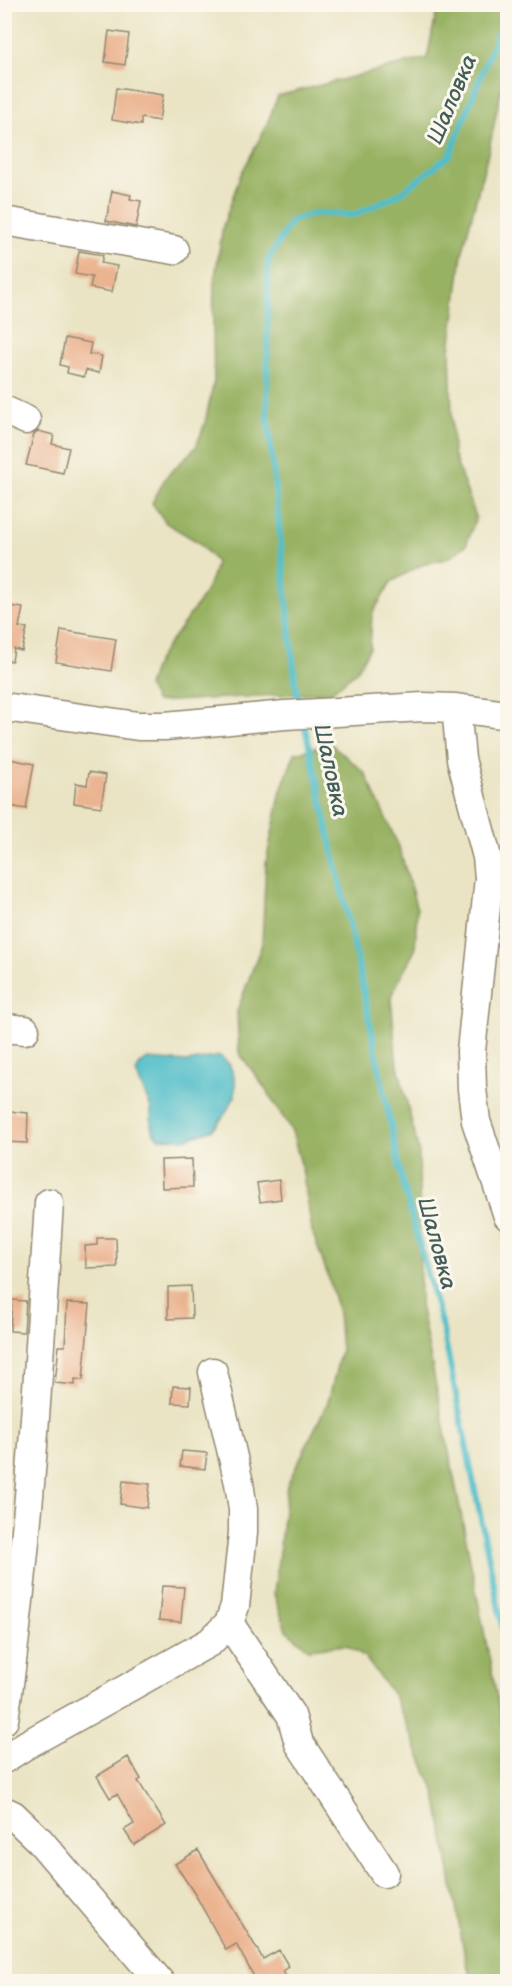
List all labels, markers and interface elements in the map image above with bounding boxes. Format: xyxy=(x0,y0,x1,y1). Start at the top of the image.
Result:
water label: Шаловка xyxy=(421,51,483,148)
water label: Шаловка xyxy=(307,721,354,819)
water label: Шаловка xyxy=(411,1194,462,1293)

